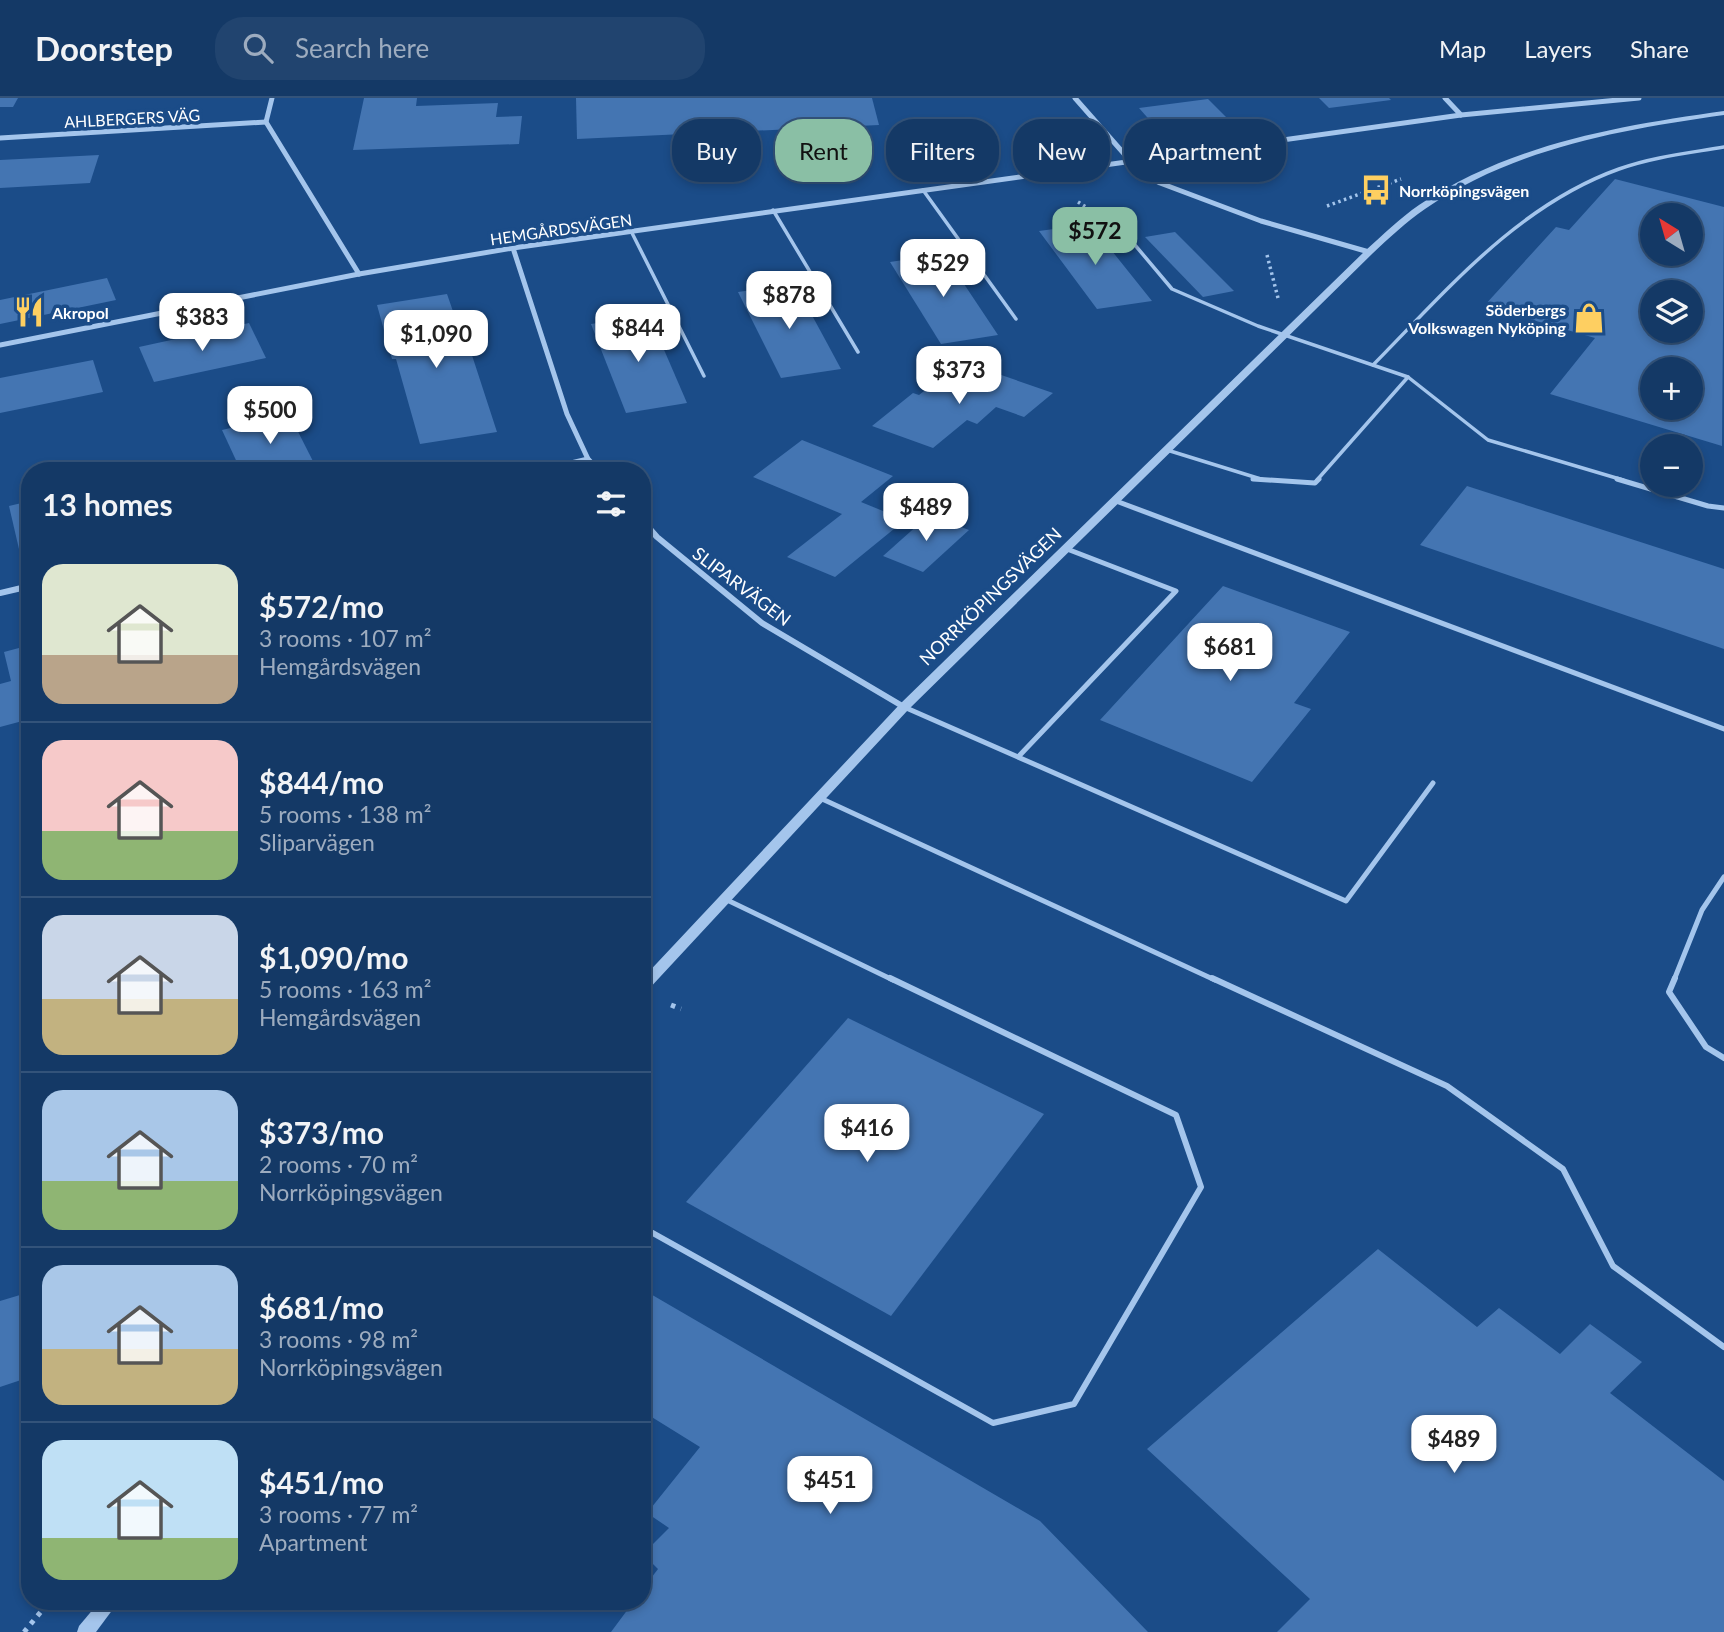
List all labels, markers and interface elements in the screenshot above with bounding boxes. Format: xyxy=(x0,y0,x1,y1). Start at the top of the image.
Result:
search box xyxy=(215,17,705,80)
text: Doorstep xyxy=(35,28,173,68)
icon: search xyxy=(239,29,277,67)
text: Search here xyxy=(295,32,429,64)
text: Map xyxy=(1439,34,1486,63)
text: Layers xyxy=(1524,34,1592,63)
text: Share xyxy=(1630,34,1689,63)
street label: AHLBERGERS VÄG xyxy=(64,105,200,131)
chip: Buy xyxy=(672,119,761,182)
chip: Rent xyxy=(775,119,872,182)
chip: Filters xyxy=(886,119,999,182)
chip: New xyxy=(1013,119,1110,182)
chip: Apartment xyxy=(1124,119,1286,182)
bus stop icon: Norrköpingsvägen xyxy=(1359,173,1393,207)
place label: Norrköpingsvägen xyxy=(1399,181,1529,200)
north arrow xyxy=(1640,203,1703,266)
map controls xyxy=(1640,203,1703,497)
pin: $572 xyxy=(1054,208,1136,267)
street label: HEMGÅRDSVÄGEN xyxy=(489,210,633,248)
text: $572 xyxy=(1068,216,1122,244)
pin: $529 xyxy=(902,240,984,299)
text: $529 xyxy=(916,248,970,276)
pin: $878 xyxy=(748,272,830,331)
text: $878 xyxy=(762,280,816,308)
button: layers xyxy=(1640,280,1703,343)
pin: $383 xyxy=(161,294,243,353)
restaurant icon: Akropol xyxy=(12,295,46,329)
place label: Söderbergs Volkswagen Nyköping xyxy=(1407,300,1567,337)
shop icon: Söderbergs Volkswagen Nyköping xyxy=(1572,301,1606,335)
text: $383 xyxy=(175,302,229,330)
place label: Akropol xyxy=(51,303,109,322)
pin: $844 xyxy=(597,304,679,364)
pin: $1,090 xyxy=(379,310,493,370)
text: $844 xyxy=(611,313,665,341)
text: $1,090 xyxy=(400,319,472,347)
pin: $373 xyxy=(918,346,1000,406)
text: $373 xyxy=(932,355,986,383)
button: + xyxy=(1640,357,1703,420)
pin: $500 xyxy=(229,386,311,446)
text: $500 xyxy=(243,395,297,423)
button: − xyxy=(1640,434,1703,497)
pin: $489 xyxy=(885,484,967,543)
icon: filters xyxy=(592,485,630,523)
text: 13 homes xyxy=(42,486,173,522)
text: $489 xyxy=(899,492,953,520)
street label: NORRKÖPINGSVÄGEN xyxy=(914,522,1066,670)
street label: SLIPARVÄGEN xyxy=(688,542,796,630)
text: $572/mo xyxy=(259,588,384,624)
icon: home xyxy=(98,592,182,676)
text: 3 rooms · 107 m² xyxy=(259,624,431,652)
pin: $681 xyxy=(1189,624,1271,683)
text: $681 xyxy=(1203,632,1257,660)
text: Hemgårdsvägen xyxy=(259,652,421,680)
text: $844/mo xyxy=(259,764,384,800)
icon: home xyxy=(98,768,182,852)
text: 5 rooms · 138 m² xyxy=(259,800,431,828)
text: Sliparvägen xyxy=(259,828,375,856)
text: $1,090/mo xyxy=(259,939,408,975)
icon: home xyxy=(98,943,182,1027)
text: 5 rooms · 163 m² xyxy=(259,975,431,1003)
text: Hemgårdsvägen xyxy=(259,1003,421,1031)
pin: $416 xyxy=(826,1104,908,1164)
text: $416 xyxy=(840,1113,894,1141)
text: $373/mo xyxy=(259,1114,384,1150)
icon: home xyxy=(98,1118,182,1202)
text: 2 rooms · 70 m² xyxy=(259,1150,418,1178)
text: Norrköpingsvägen xyxy=(259,1178,443,1206)
text: $681/mo xyxy=(259,1289,384,1325)
icon: home xyxy=(98,1293,182,1377)
text: 3 rooms · 98 m² xyxy=(259,1325,418,1353)
text: Norrköpingsvägen xyxy=(259,1353,443,1381)
pin: $489 xyxy=(1413,1416,1495,1475)
text: $489 xyxy=(1427,1424,1481,1452)
pin: $451 xyxy=(789,1456,871,1516)
text: $451/mo xyxy=(259,1464,384,1500)
text: $451 xyxy=(803,1465,857,1493)
icon: home xyxy=(98,1468,182,1552)
text: 3 rooms · 77 m² xyxy=(259,1500,418,1528)
text: Apartment xyxy=(259,1528,367,1556)

